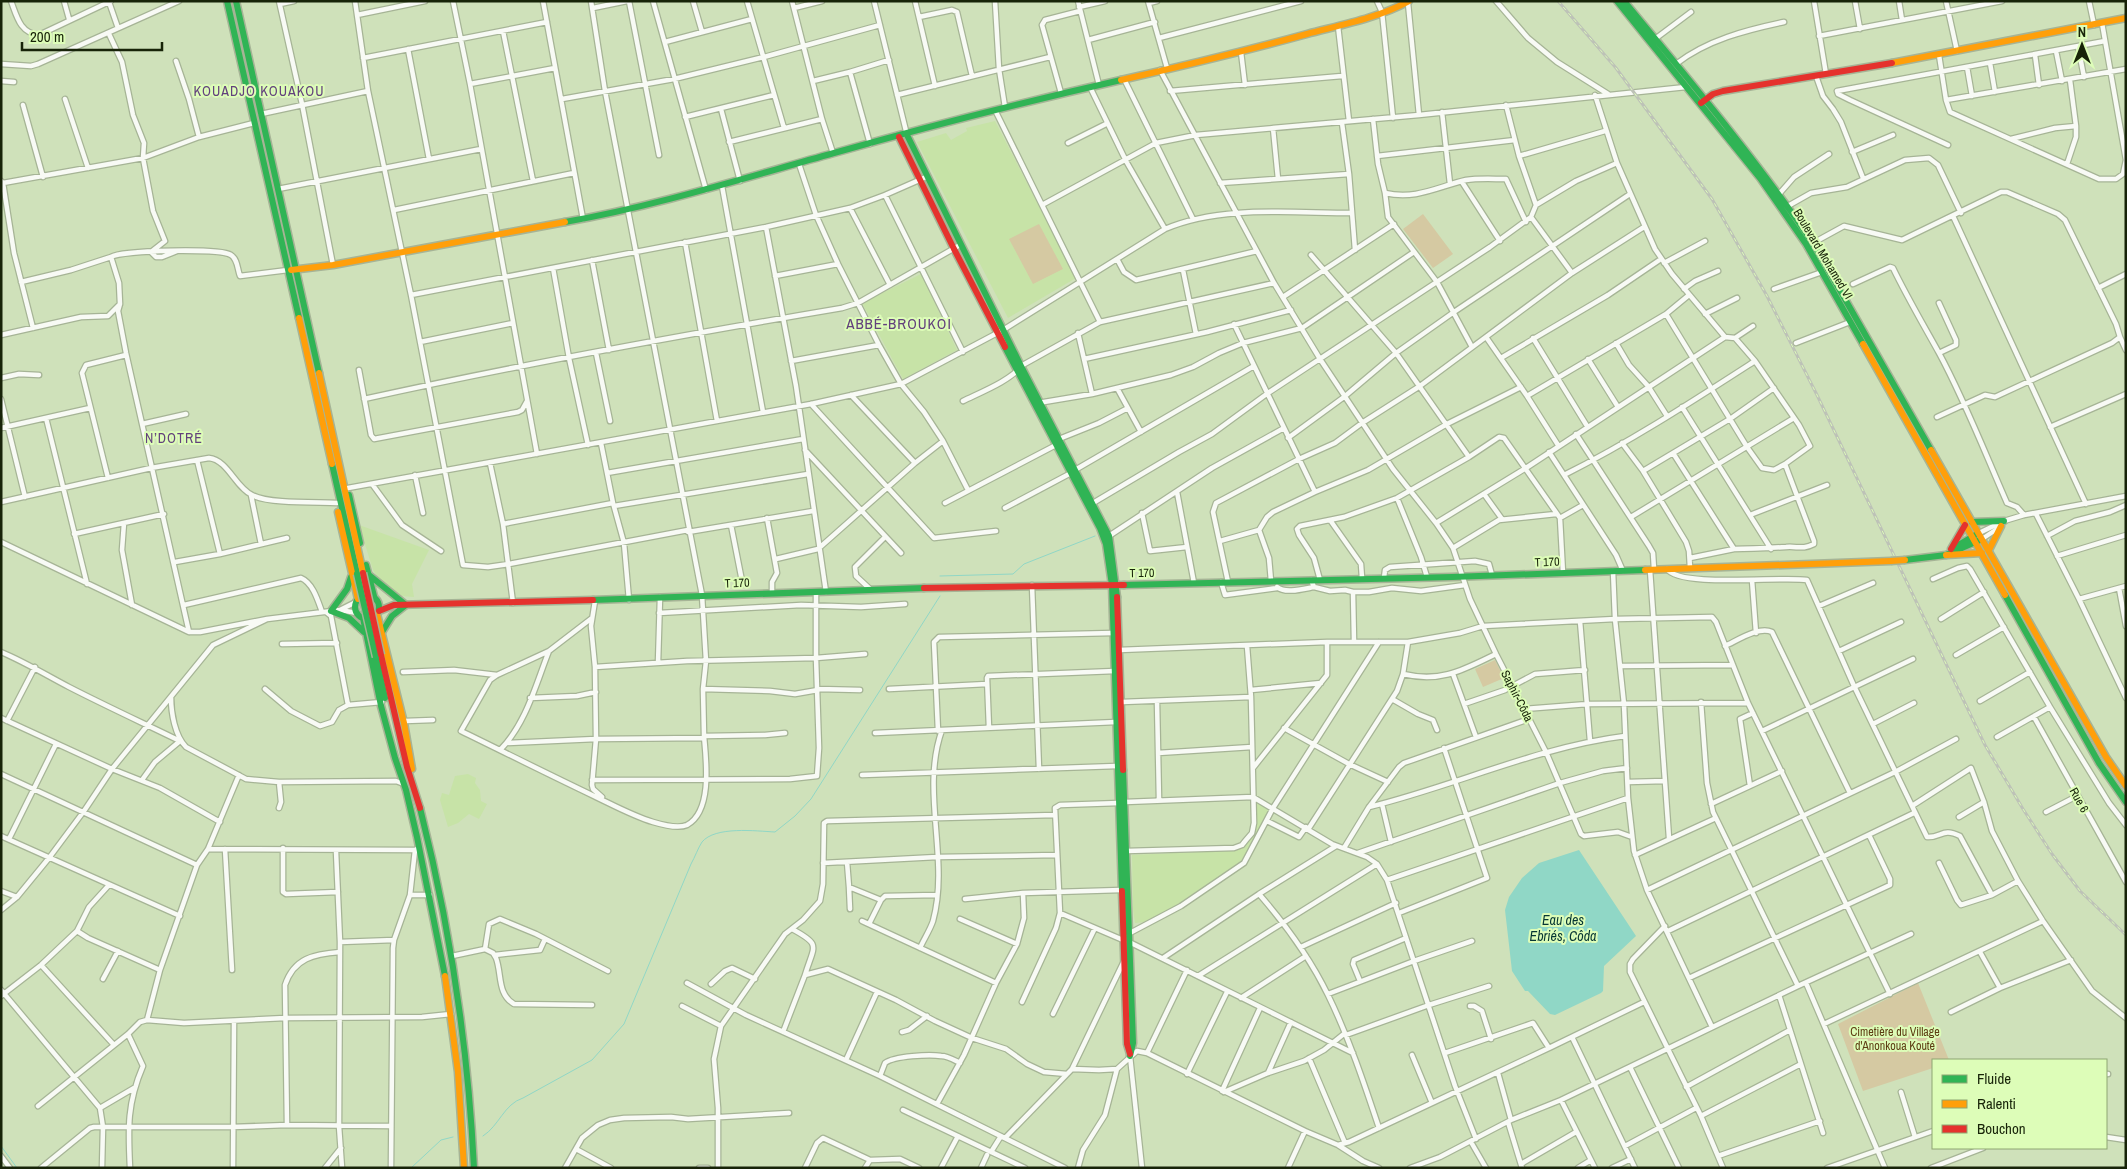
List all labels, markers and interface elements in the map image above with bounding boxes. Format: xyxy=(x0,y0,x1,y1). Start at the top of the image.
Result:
scale bar xyxy=(22,20,162,52)
north arrow xyxy=(2057,20,2107,70)
text: N xyxy=(2078,23,2086,41)
text: 200 m xyxy=(30,26,64,47)
district label: KOUADJO KOUAKOU xyxy=(193,82,325,100)
street label: Boulevard Mohamed VI xyxy=(1790,206,1856,302)
district label: ABBÉ-BROUKOI xyxy=(845,313,952,334)
district label: N’DOTRÉ xyxy=(145,429,203,447)
street label: T 170 xyxy=(1534,554,1560,570)
street label: T 170 xyxy=(1129,565,1155,581)
street label: T 170 xyxy=(724,575,750,591)
street label: Saphir-Côda xyxy=(1497,668,1537,725)
street label: Rue 6 xyxy=(2066,785,2092,815)
water label: Eau des Ebriés, Côda xyxy=(1529,911,1597,945)
park label: Cimetière du Village d'Anonkoua Kouté xyxy=(1850,1024,1940,1054)
legend xyxy=(1932,1059,2107,1149)
text: Fluide xyxy=(1977,1068,2011,1089)
text: Ralenti xyxy=(1977,1093,2016,1114)
text: Bouchon xyxy=(1977,1118,2026,1139)

